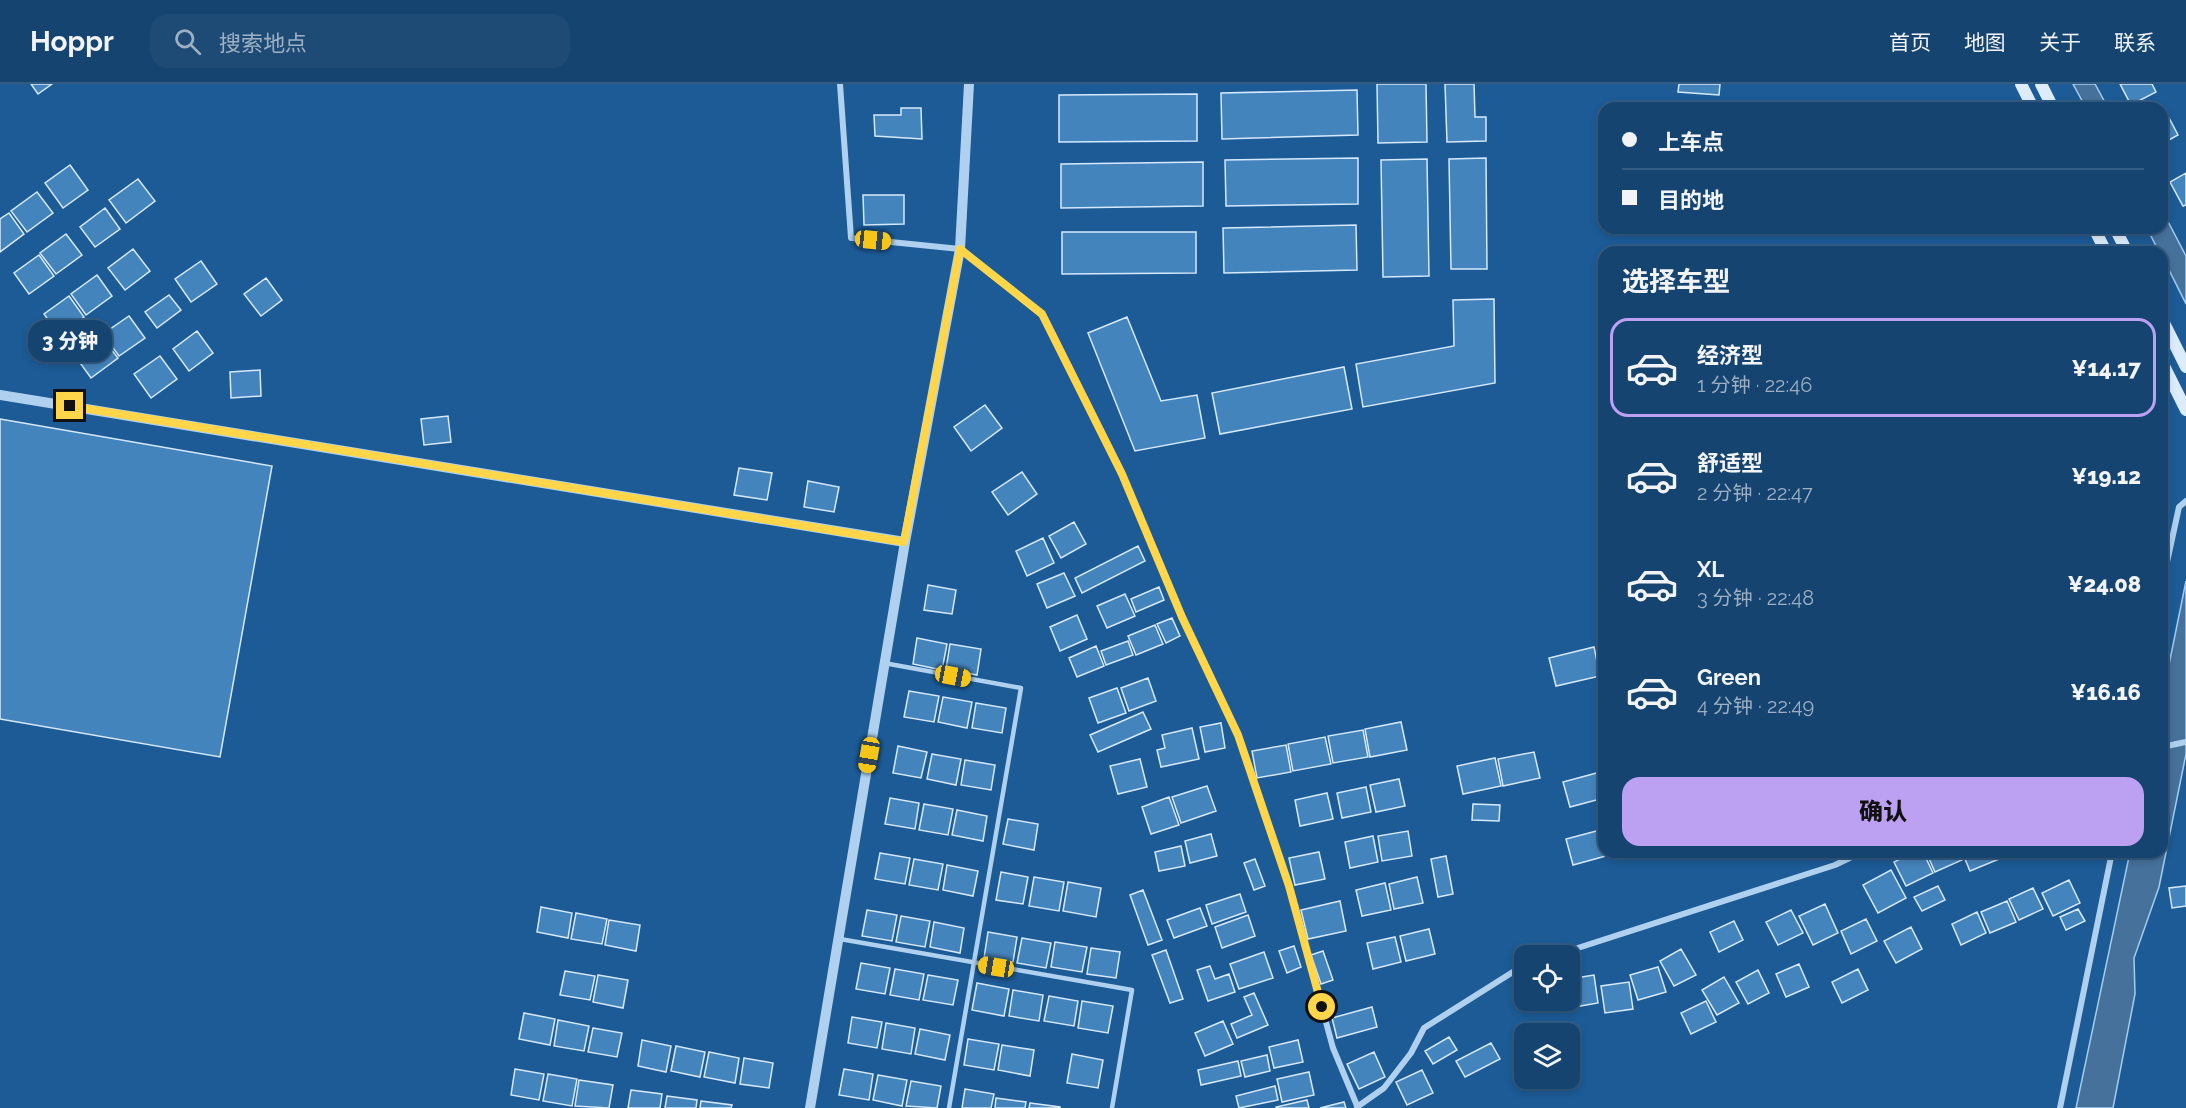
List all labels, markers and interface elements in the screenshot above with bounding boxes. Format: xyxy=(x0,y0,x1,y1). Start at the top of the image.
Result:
search box xyxy=(150,14,570,68)
text: Hoppr xyxy=(30,25,114,58)
icon: search xyxy=(171,25,204,58)
text: 搜索地点 xyxy=(219,30,307,56)
text: 首页 xyxy=(1889,30,1931,55)
text: 地图 xyxy=(1964,30,2006,55)
text: 关于 xyxy=(2039,30,2081,55)
text: 联系 xyxy=(2114,30,2156,55)
text: 上车点 xyxy=(1658,129,1724,155)
text: 目的地 xyxy=(1658,187,1724,213)
car xyxy=(854,229,892,251)
text: 选择车型 xyxy=(1622,266,1730,297)
callout: 3 分钟 xyxy=(28,319,112,361)
text: 3 分钟 xyxy=(42,329,98,353)
icon: car xyxy=(1625,341,1679,395)
text: 经济型 xyxy=(1697,342,1763,368)
text: ¥14.17 xyxy=(2072,355,2141,381)
text: 1 分钟 · 22:46 xyxy=(1697,373,1812,397)
route end xyxy=(56,392,83,419)
icon: car xyxy=(1625,449,1679,503)
text: 舒适型 xyxy=(1697,450,1763,476)
text: ¥19.12 xyxy=(2071,463,2141,489)
text: 2 分钟 · 22:47 xyxy=(1697,481,1813,505)
text: XL xyxy=(1697,556,1724,582)
icon: car xyxy=(1625,557,1679,611)
text: ¥24.08 xyxy=(2067,571,2141,597)
text: 3 分钟 · 22:48 xyxy=(1697,586,1814,610)
car xyxy=(934,664,972,688)
text: Green xyxy=(1697,664,1761,690)
icon: car xyxy=(1625,665,1679,719)
text: ¥16.16 xyxy=(2070,679,2141,705)
text: 4 分钟 · 22:49 xyxy=(1697,694,1814,718)
car xyxy=(857,736,881,774)
button: 确认 xyxy=(1622,777,2144,846)
map controls xyxy=(1514,945,1580,1089)
button: locate xyxy=(1514,945,1580,1011)
car xyxy=(977,955,1015,979)
route start xyxy=(1308,993,1335,1020)
button: layers xyxy=(1514,1023,1580,1089)

